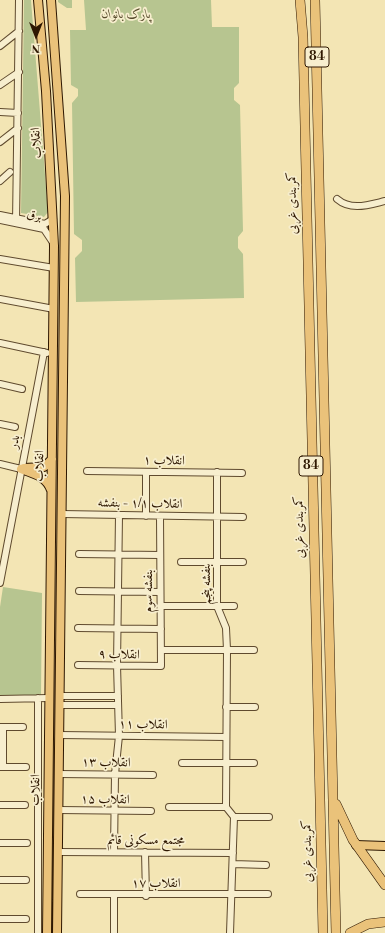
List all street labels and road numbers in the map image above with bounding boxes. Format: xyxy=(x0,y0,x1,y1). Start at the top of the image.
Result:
road number: 84 xyxy=(305,47,329,67)
street label: انقلاب xyxy=(28,127,46,159)
street label: کمربندی غربی xyxy=(285,172,301,234)
street label: برق xyxy=(25,207,43,225)
street label: بدر xyxy=(6,434,24,450)
street label: انقلاب xyxy=(32,450,48,482)
street label: انقلاب ۱ xyxy=(143,453,185,469)
road number: 84 xyxy=(299,456,323,476)
street label: انقلاب ۱/۱ - بنفشه xyxy=(98,495,182,513)
street label: کمربندی غربی xyxy=(292,496,308,558)
street label: بنفشه پنجم xyxy=(199,563,215,605)
street label: بنفشه سوم xyxy=(141,569,157,613)
street label: انقلاب ۹ xyxy=(98,647,140,663)
street label: انقلاب ۱۱ xyxy=(118,717,168,733)
street label: انقلاب ۱۳ xyxy=(81,755,131,771)
street label: انقلاب xyxy=(28,774,44,806)
street label: انقلاب ۱۵ xyxy=(80,792,130,808)
street label: کمربندی غربی xyxy=(300,820,316,882)
street label: مجتمع مسکونی قائم xyxy=(107,833,185,849)
street label: انقلاب ۱۷ xyxy=(131,876,181,892)

